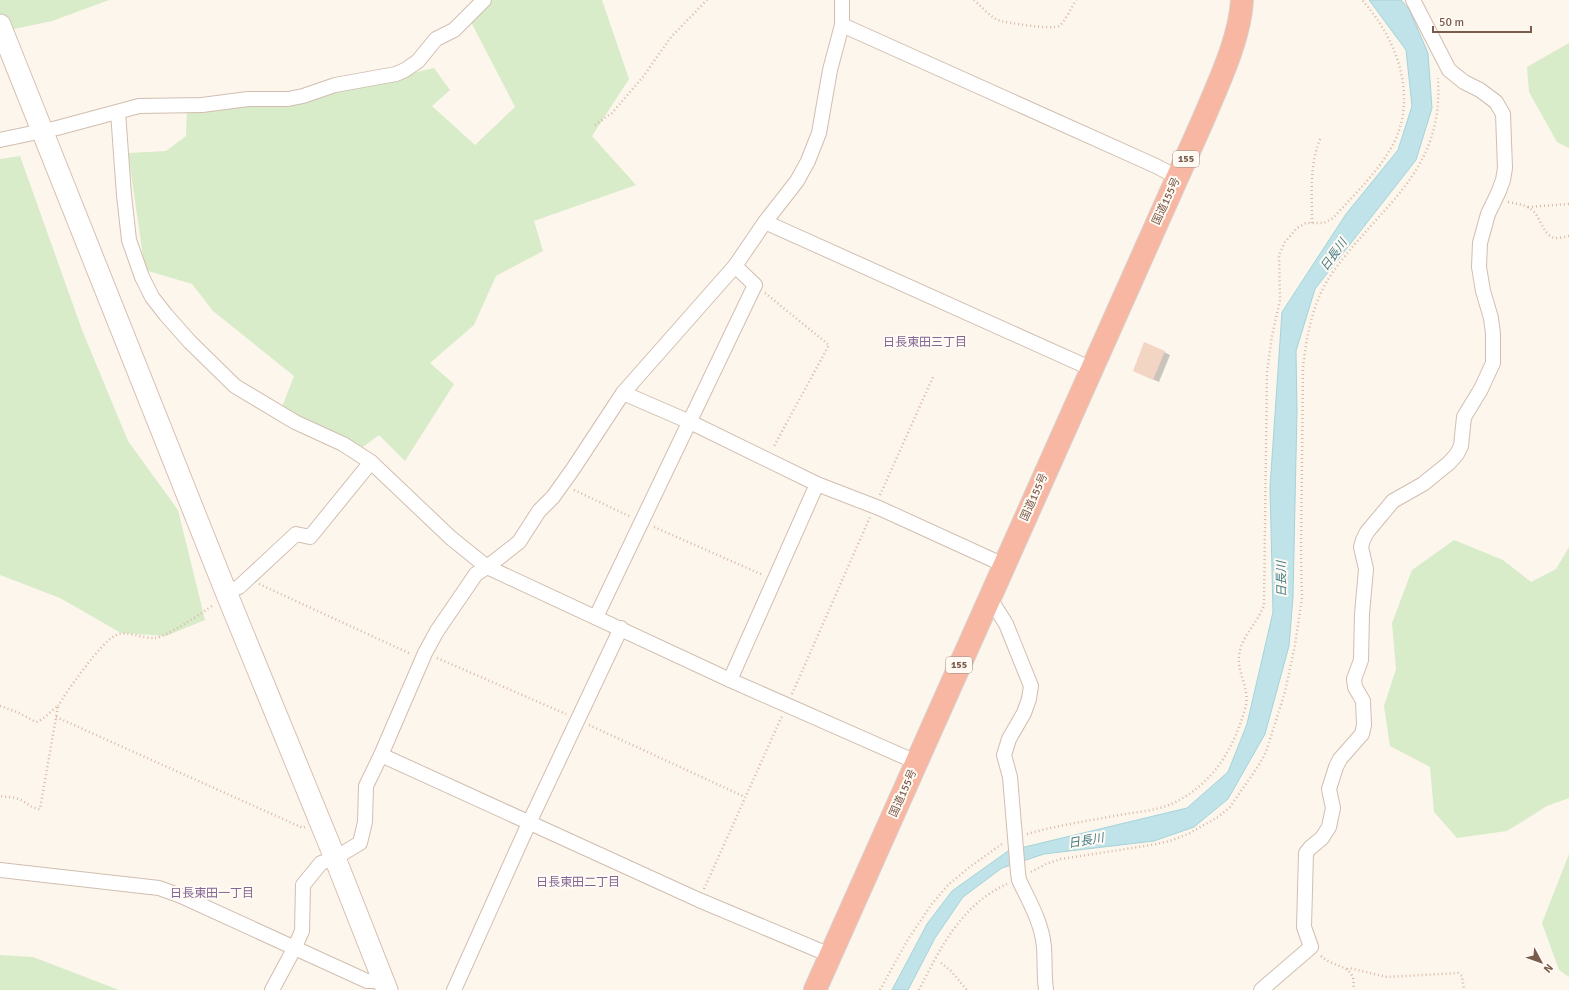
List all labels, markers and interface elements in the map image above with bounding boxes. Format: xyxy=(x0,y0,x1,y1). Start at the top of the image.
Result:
scale bar xyxy=(1433,8,1531,34)
text: 50 m xyxy=(1439,15,1464,30)
road number: 155 xyxy=(1173,151,1199,167)
street label: 国道155号 xyxy=(1149,175,1183,227)
water label: 日長川 xyxy=(1317,234,1352,274)
district label: 日長東田三丁目 xyxy=(883,335,967,350)
street label: 国道155号 xyxy=(1018,471,1050,523)
water label: 日長川 xyxy=(1274,559,1290,597)
road number: 155 xyxy=(946,657,972,673)
street label: 国道155号 xyxy=(887,767,919,819)
water label: 日長川 xyxy=(1067,830,1107,852)
district label: 日長東田二丁目 xyxy=(536,875,620,890)
district label: 日長東田一丁目 xyxy=(170,886,254,901)
north arrow xyxy=(1521,942,1561,982)
text: N xyxy=(1541,961,1556,975)

